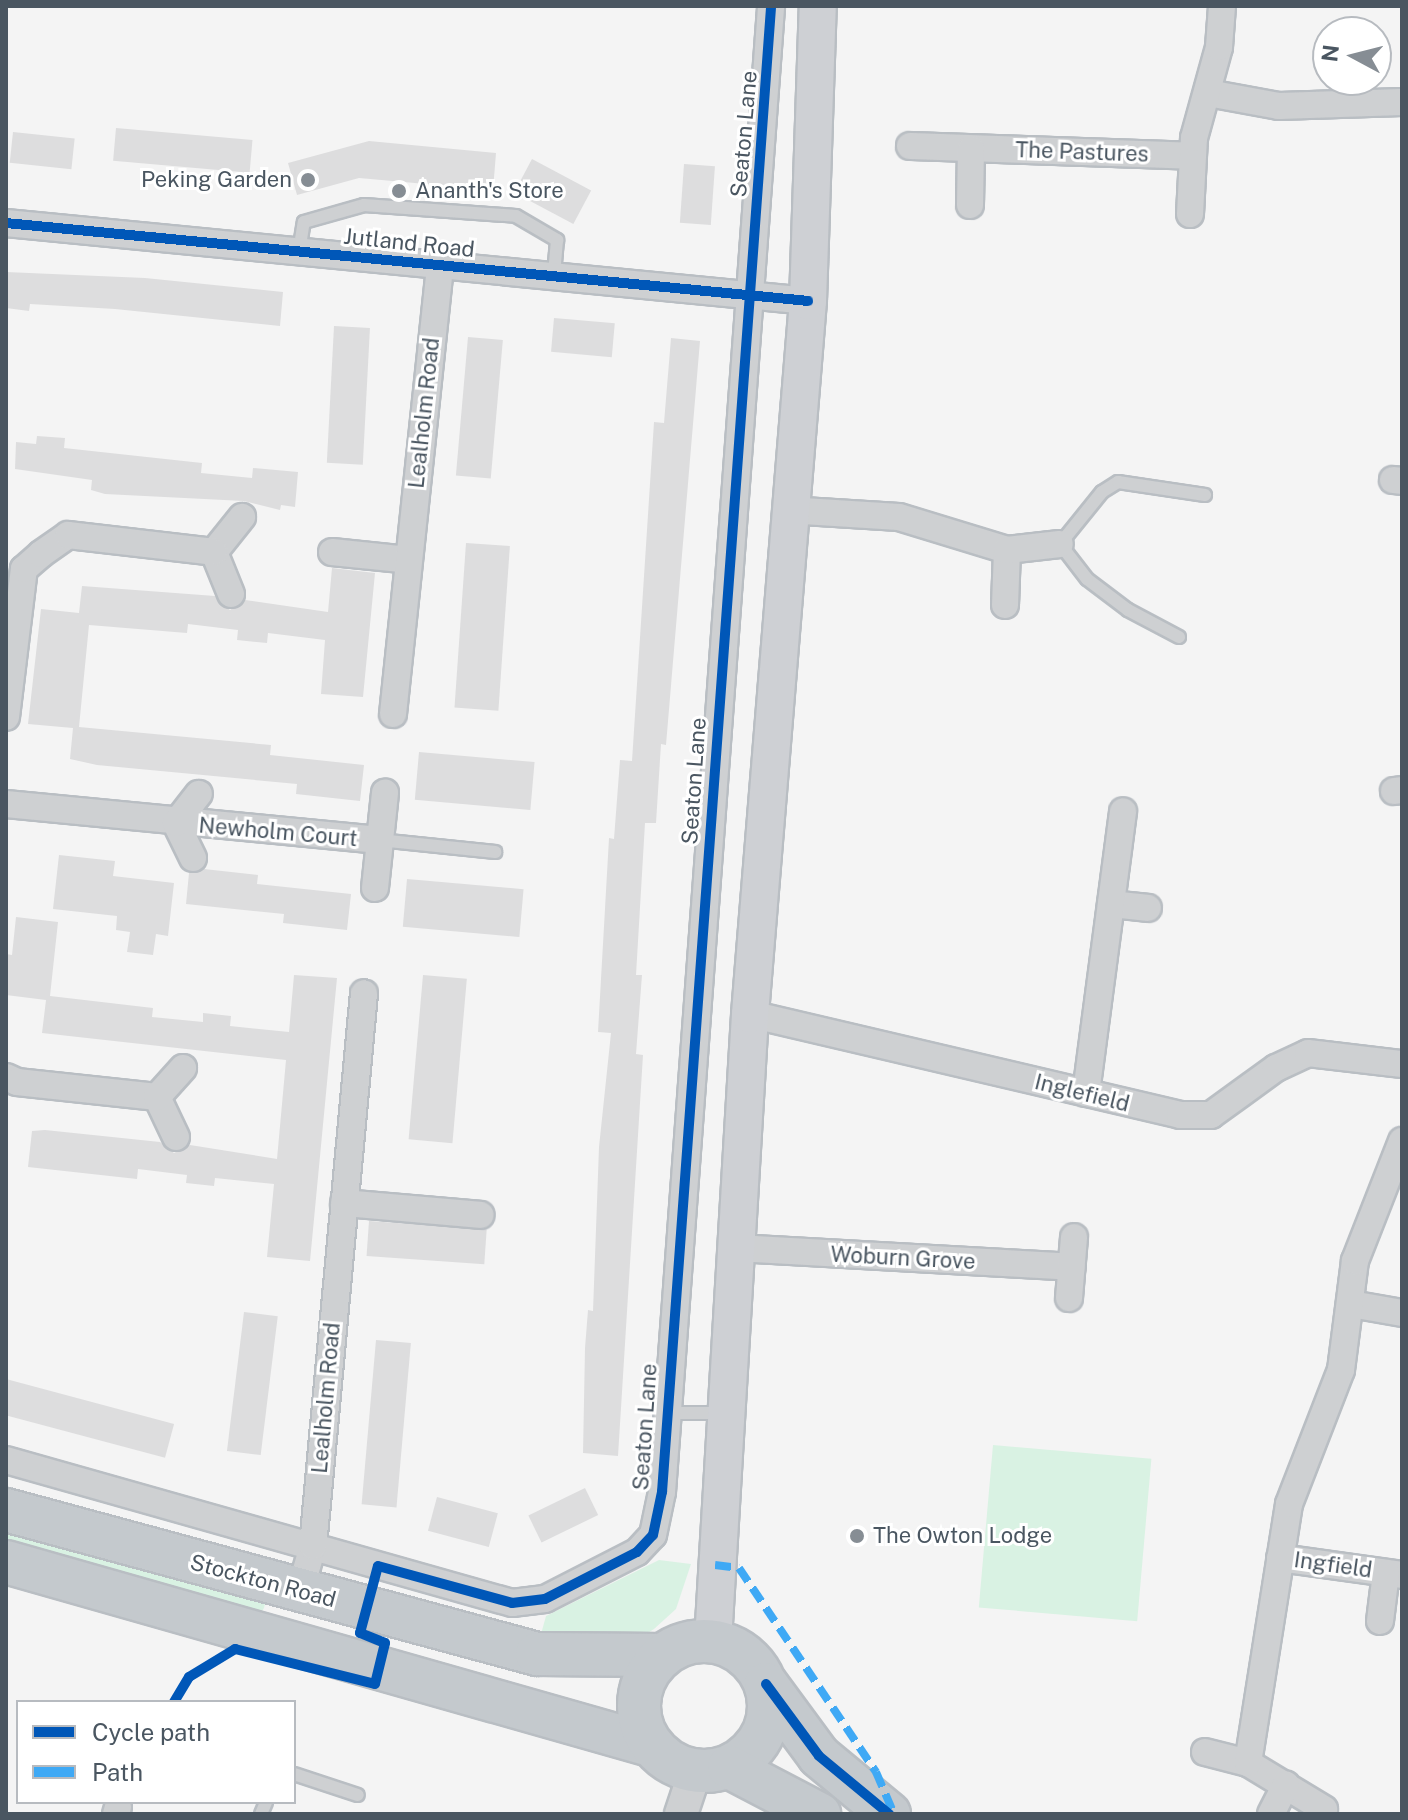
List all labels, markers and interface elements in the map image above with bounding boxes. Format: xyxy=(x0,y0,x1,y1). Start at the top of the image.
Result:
north arrow xyxy=(1312,16,1392,96)
text: N xyxy=(1316,43,1344,63)
street label: Seaton Lane xyxy=(725,70,763,198)
street label: The Pastures xyxy=(1015,136,1149,168)
place label: Peking Garden xyxy=(141,167,292,193)
marker: Peking Garden xyxy=(299,171,317,189)
place label: Ananth's Store xyxy=(415,178,564,204)
marker: Ananth's Store xyxy=(390,182,408,200)
street label: Jutland Road xyxy=(342,223,476,263)
street label: Lealholm Road xyxy=(403,336,445,490)
street label: Seaton Lane xyxy=(676,717,712,845)
street label: Newholm Court xyxy=(198,812,358,852)
street label: Inglefield xyxy=(1032,1069,1132,1117)
street label: Woburn Grove xyxy=(830,1241,976,1275)
street label: Lealholm Road xyxy=(306,1321,346,1475)
street label: Seaton Lane xyxy=(627,1363,663,1491)
place label: The Owton Lodge xyxy=(873,1523,1052,1549)
marker: The Owton Lodge xyxy=(848,1527,866,1545)
street label: Ingfield xyxy=(1292,1546,1374,1584)
street label: Stockton Road xyxy=(187,1549,339,1613)
legend xyxy=(16,1700,296,1804)
text: Cycle path xyxy=(92,1718,210,1746)
text: Path xyxy=(92,1758,143,1786)

